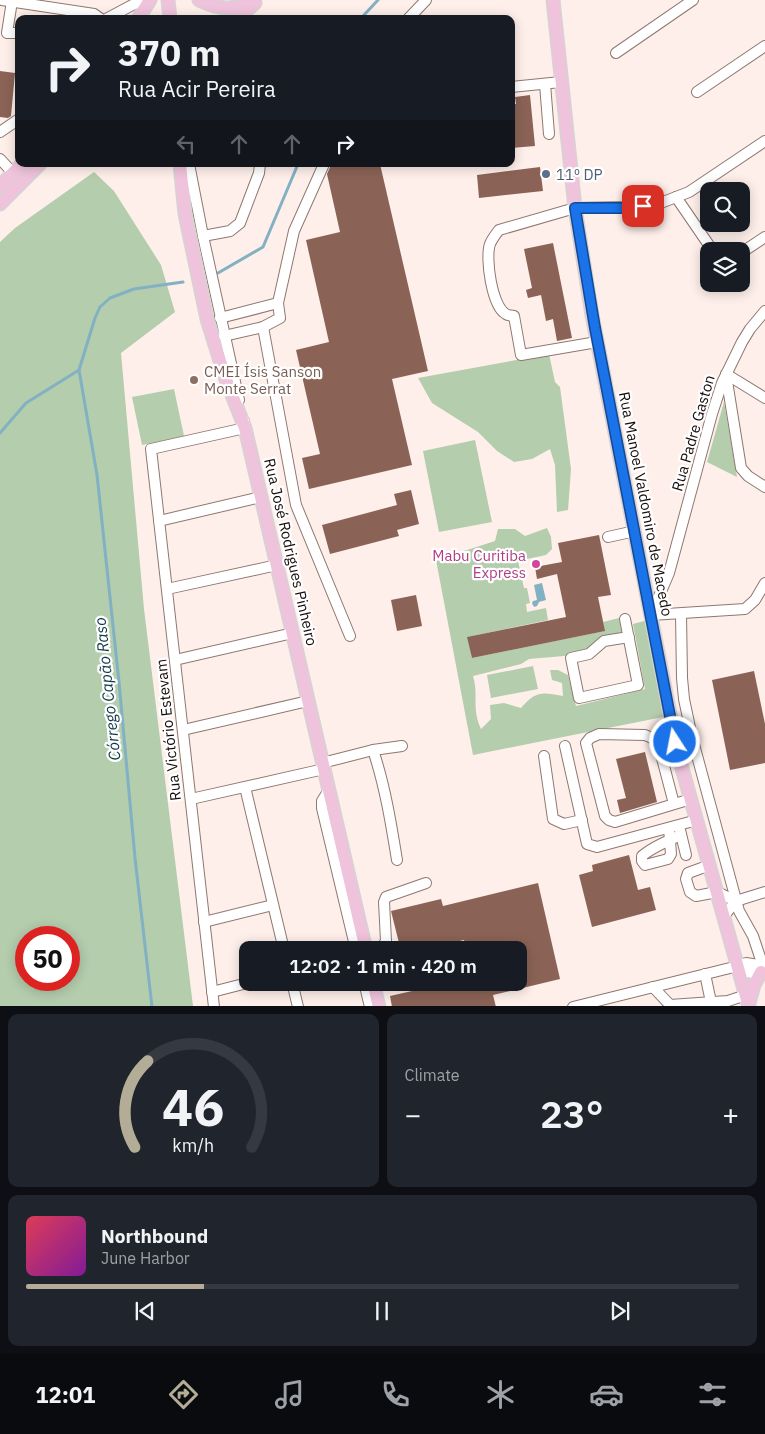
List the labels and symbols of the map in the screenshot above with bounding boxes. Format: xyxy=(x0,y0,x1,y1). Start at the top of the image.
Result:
place label: 11º DP xyxy=(556,165,603,184)
marker: 11º DP xyxy=(540,168,552,180)
pin xyxy=(622,185,664,227)
place label: CMEI Ísis Sanson Monte Serrat xyxy=(204,362,321,398)
street label: Rua Padre Gaston xyxy=(667,373,719,493)
marker: CMEI Ísis Sanson Monte Serrat xyxy=(188,374,200,386)
street label: Rua Manoel Valdomiro de Macedo xyxy=(615,390,677,618)
street label: Rua José Rodrigues Pinheiro xyxy=(260,456,322,648)
place label: Mabu Curitiba Express xyxy=(432,546,526,582)
marker: Mabu Curitiba Express xyxy=(530,558,542,570)
water label: Córrego Capão Raso xyxy=(90,616,124,762)
street label: Rua Victório Estevam xyxy=(151,658,185,802)
position arrow xyxy=(648,715,700,767)
speed limit sign: 50 xyxy=(15,926,80,991)

